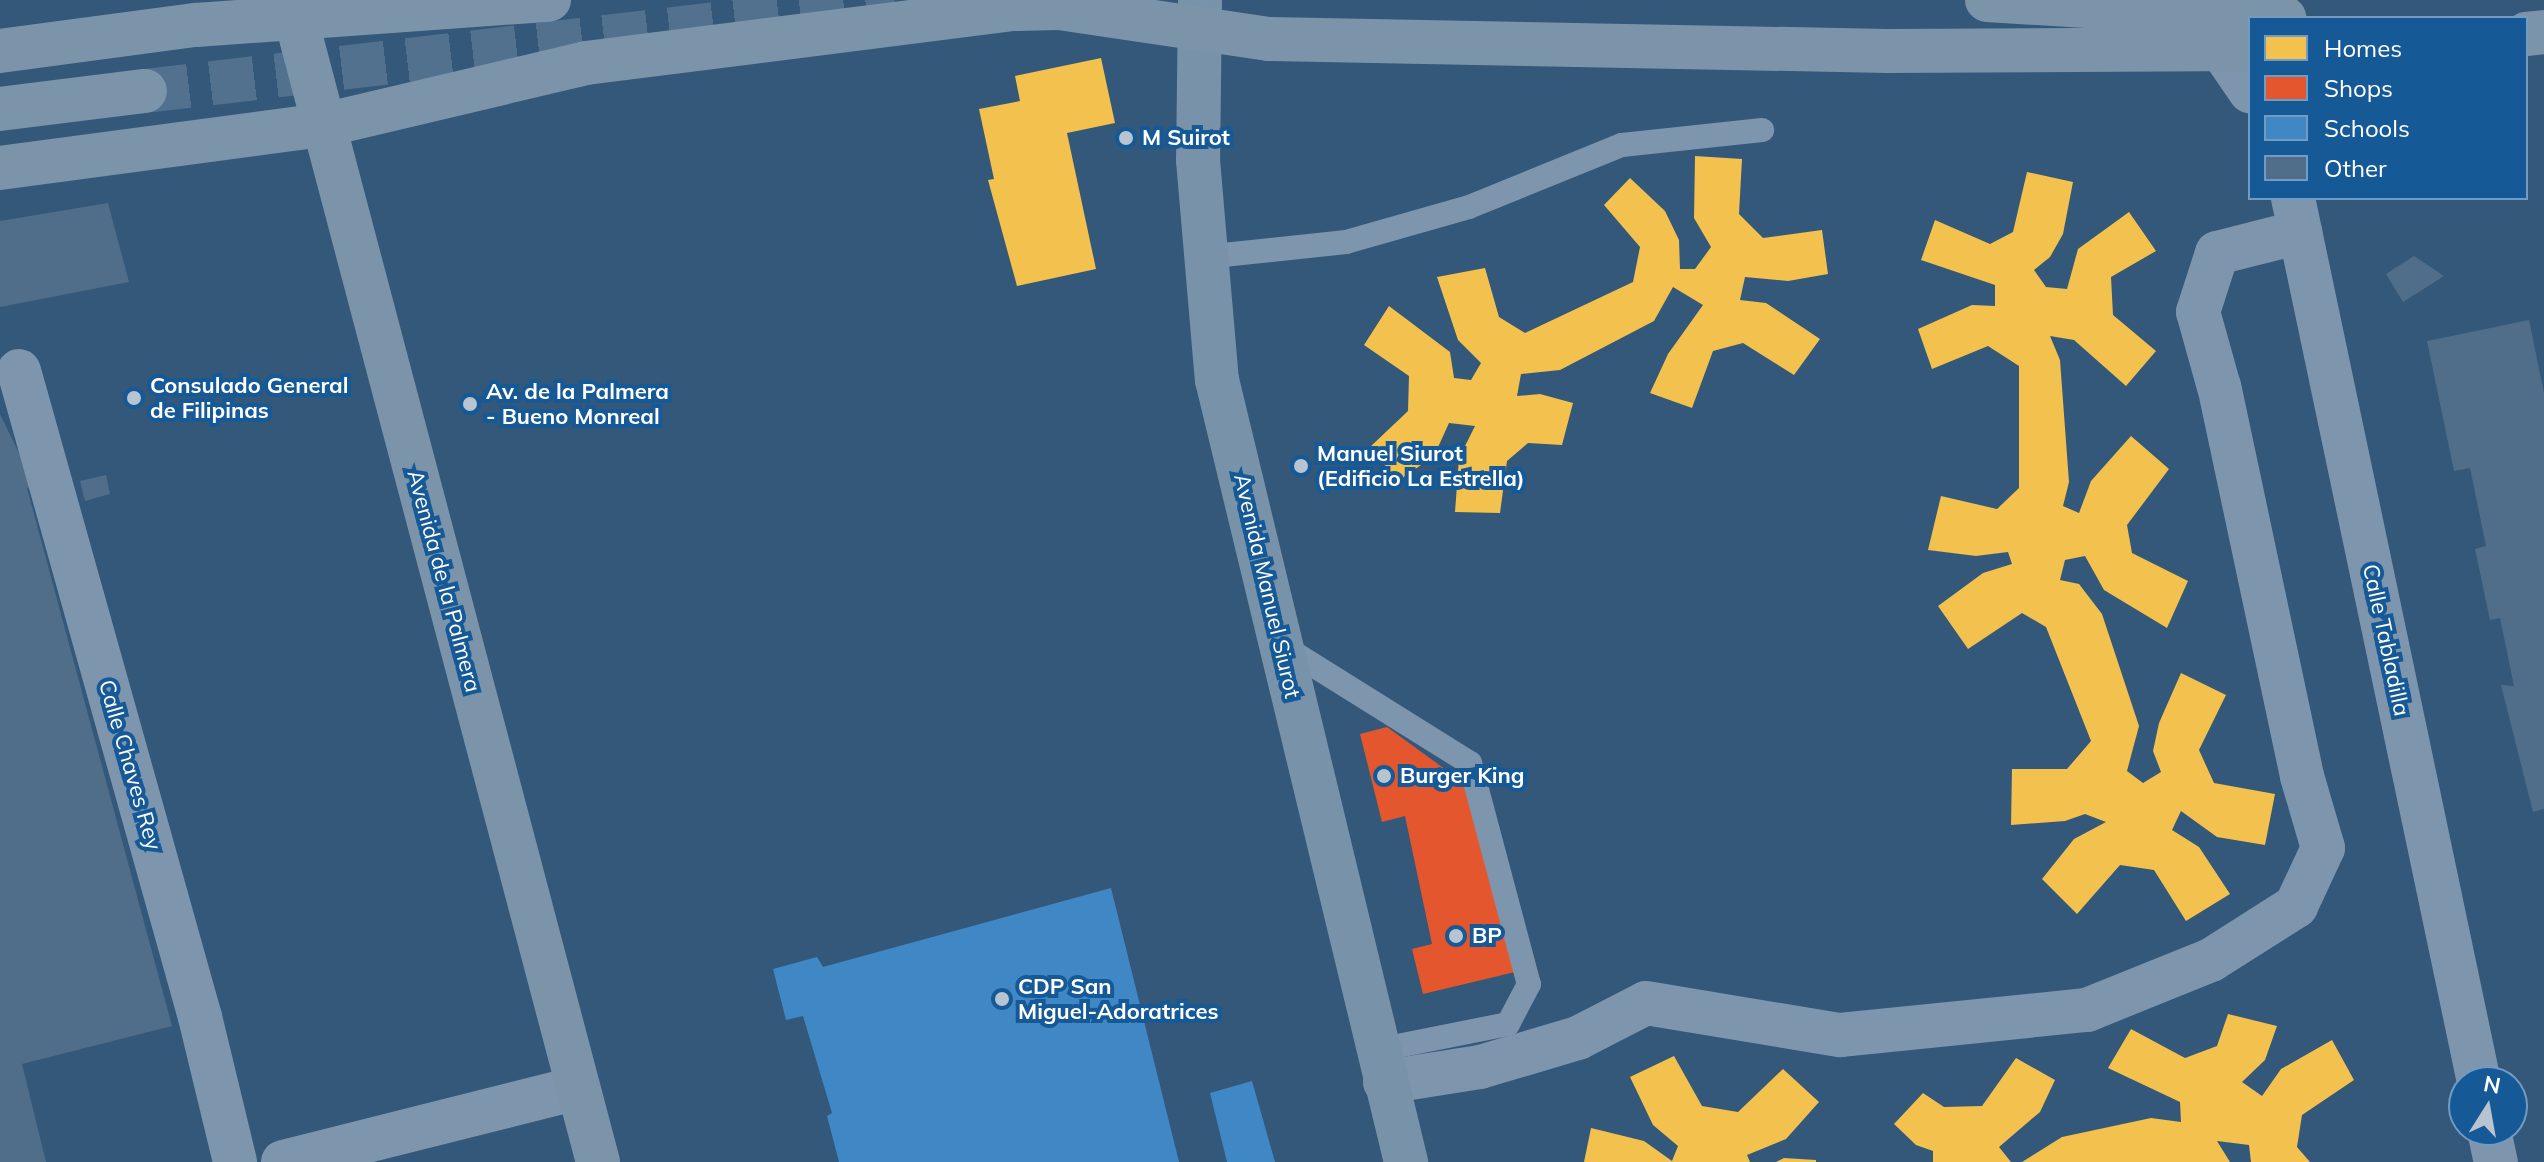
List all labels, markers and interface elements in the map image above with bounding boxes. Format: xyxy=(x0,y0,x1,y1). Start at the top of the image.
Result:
legend xyxy=(2248,16,2528,200)
text: Homes xyxy=(2324,33,2402,63)
text: Shops xyxy=(2324,73,2393,103)
text: Schools xyxy=(2324,113,2410,143)
place label: M Suirot xyxy=(1142,125,1230,151)
marker: M Suirot xyxy=(1117,129,1135,147)
text: Other xyxy=(2324,153,2387,183)
place label: Consulado General de Filipinas xyxy=(150,372,348,424)
place label: Av. de la Palmera - Bueno Monreal xyxy=(486,378,669,430)
marker: Consulado General de Filipinas xyxy=(125,389,143,407)
marker: Av. de la Palmera - Bueno Monreal xyxy=(461,395,479,413)
place label: Manuel Siurot (Edificio La Estrella) xyxy=(1317,440,1525,492)
marker: Manuel Siurot (Edificio La Estrella) xyxy=(1292,457,1310,475)
street label: Avenida de la Palmera xyxy=(402,467,486,695)
street label: Avenida Manuel Siurot xyxy=(1228,471,1306,701)
street label: Calle Tabladilla xyxy=(2357,562,2415,718)
street label: Calle Chaves Rey xyxy=(93,677,167,853)
place label: Burger King xyxy=(1400,763,1525,789)
marker: Burger King xyxy=(1375,767,1393,785)
place label: BP xyxy=(1472,923,1502,949)
marker: BP xyxy=(1447,927,1465,945)
place label: CDP San Miguel-Adoratrices xyxy=(1018,973,1219,1024)
marker: CDP San Miguel-Adoratrices xyxy=(993,990,1011,1008)
north arrow xyxy=(2448,1066,2528,1146)
text: N xyxy=(2481,1069,2503,1100)

